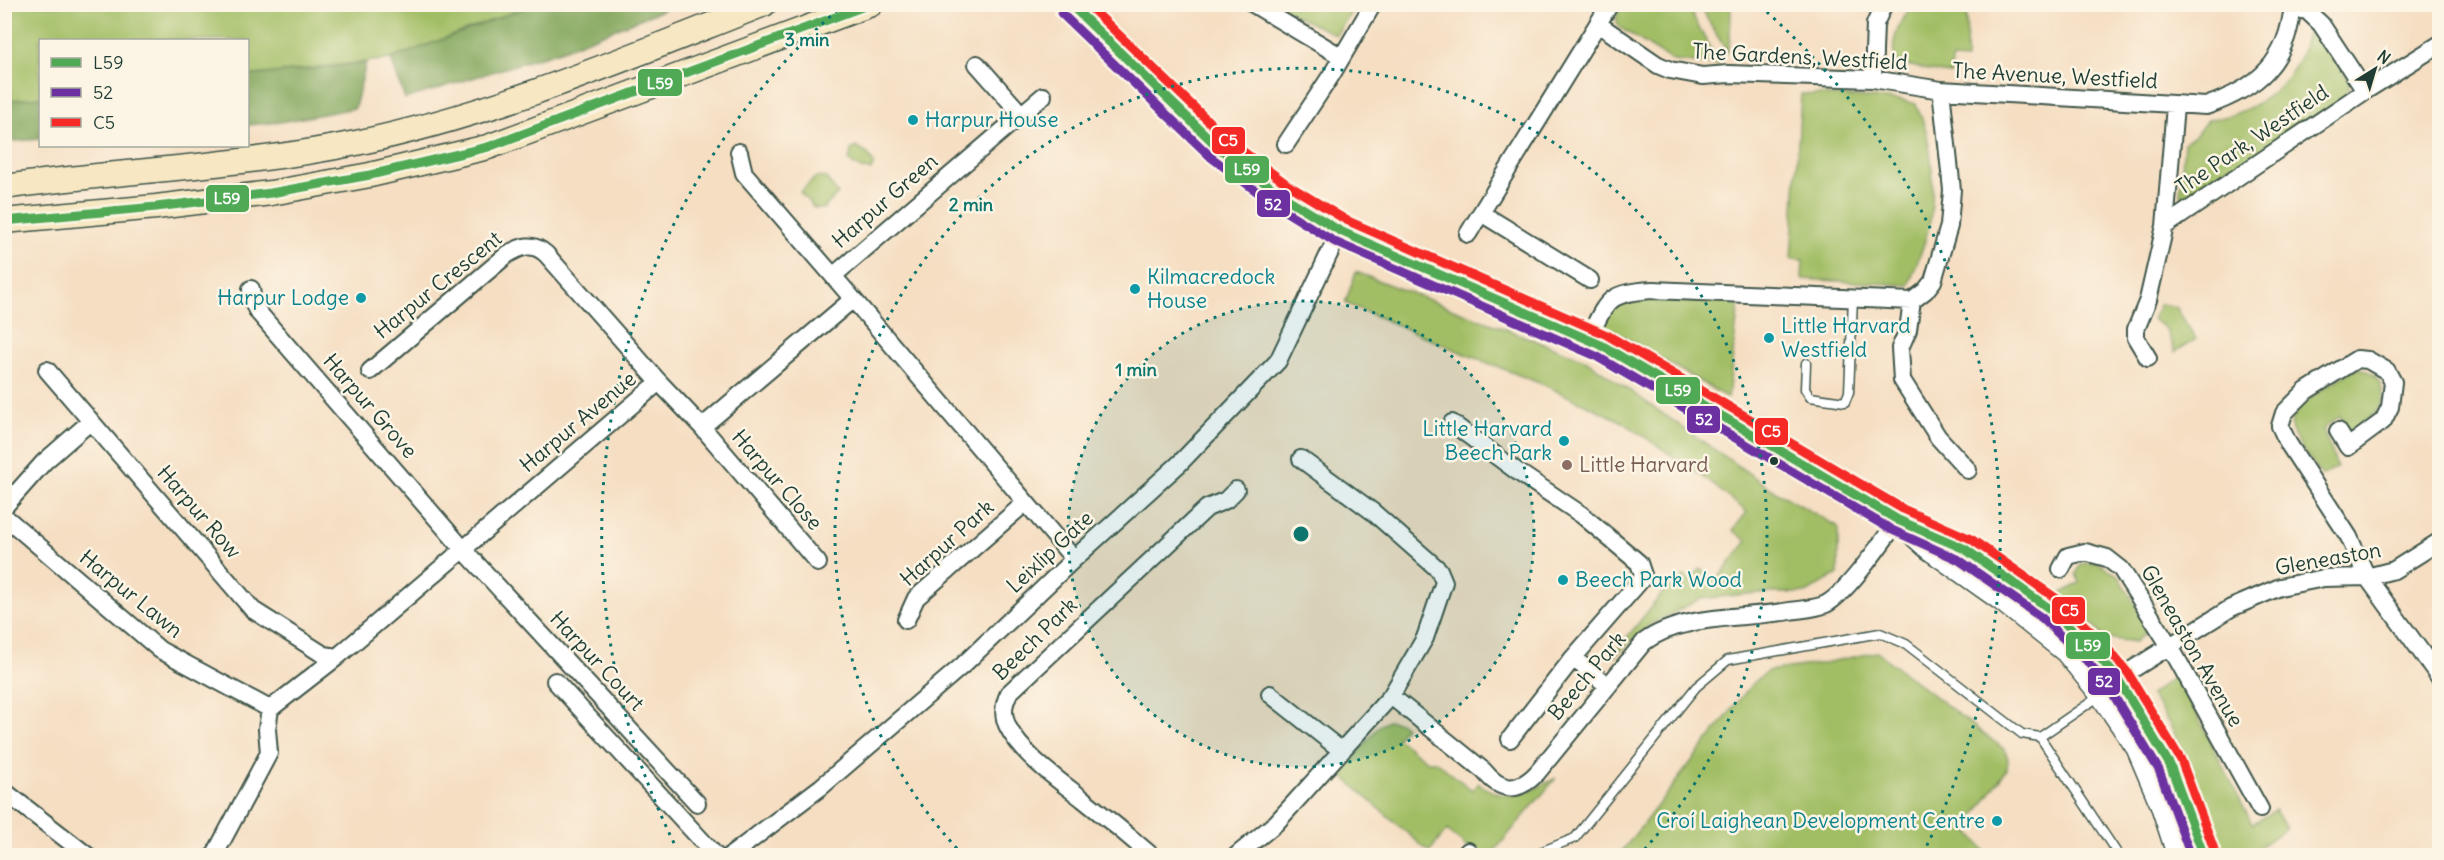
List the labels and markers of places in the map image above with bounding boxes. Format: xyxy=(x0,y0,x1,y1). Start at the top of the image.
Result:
place label: Harpur House xyxy=(925,106,1058,133)
marker: Harpur House xyxy=(906,113,920,127)
place label: Kilmacredock House xyxy=(1147,263,1275,314)
marker: Kilmacredock House xyxy=(1128,282,1142,296)
place label: Harpur Lodge xyxy=(217,284,349,311)
marker: Harpur Lodge xyxy=(354,291,368,305)
place label: Little Harvard Westfield xyxy=(1781,312,1911,363)
marker: Little Harvard Westfield xyxy=(1762,331,1776,345)
place label: Little Harvard Beech Park xyxy=(1422,415,1552,466)
marker: Little Harvard Beech Park xyxy=(1557,434,1571,448)
place label: Little Harvard xyxy=(1579,451,1709,478)
unlabelled marker xyxy=(1768,455,1780,467)
marker: Little Harvard xyxy=(1560,458,1574,472)
centre of rings xyxy=(1291,524,1311,544)
place label: Beech Park Wood xyxy=(1575,566,1742,593)
marker: Beech Park Wood xyxy=(1556,573,1570,587)
place label: Croí Laighean Development Centre xyxy=(1656,807,1985,834)
marker: Croí Laighean Development Centre xyxy=(1990,814,2004,828)

